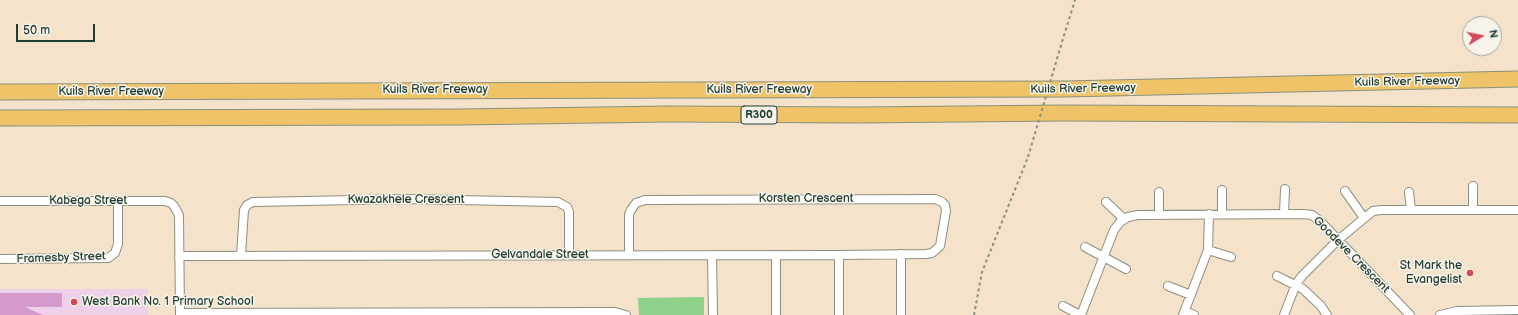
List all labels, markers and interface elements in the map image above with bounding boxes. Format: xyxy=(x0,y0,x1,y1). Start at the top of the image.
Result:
scale bar xyxy=(18,16,97,42)
north arrow xyxy=(1462,16,1502,56)
text: 50 m xyxy=(23,23,50,38)
text: N xyxy=(1486,29,1500,39)
street label: Kuils River Freeway xyxy=(1354,74,1460,90)
street label: Kuils River Freeway xyxy=(1030,81,1136,97)
street label: Kuils River Freeway xyxy=(382,83,488,97)
street label: Kuils River Freeway xyxy=(706,83,812,97)
street label: Kuils River Freeway xyxy=(58,85,164,99)
road number: R300 xyxy=(741,106,777,124)
street label: Korsten Crescent xyxy=(759,192,853,206)
street label: Kwazakhele Crescent xyxy=(348,193,464,207)
street label: Kabega Street xyxy=(49,194,127,208)
street label: Goodeve Crescent xyxy=(1310,214,1392,296)
street label: Gelvandale Street xyxy=(491,248,589,262)
street label: Framesby Street xyxy=(16,249,106,267)
place label: St Mark the Evangelist xyxy=(1400,259,1462,287)
marker: St Mark the Evangelist xyxy=(1465,268,1475,278)
place label: West Bank No. 1 Primary School xyxy=(82,295,254,309)
marker: West Bank No. 1 Primary School xyxy=(69,297,79,307)

